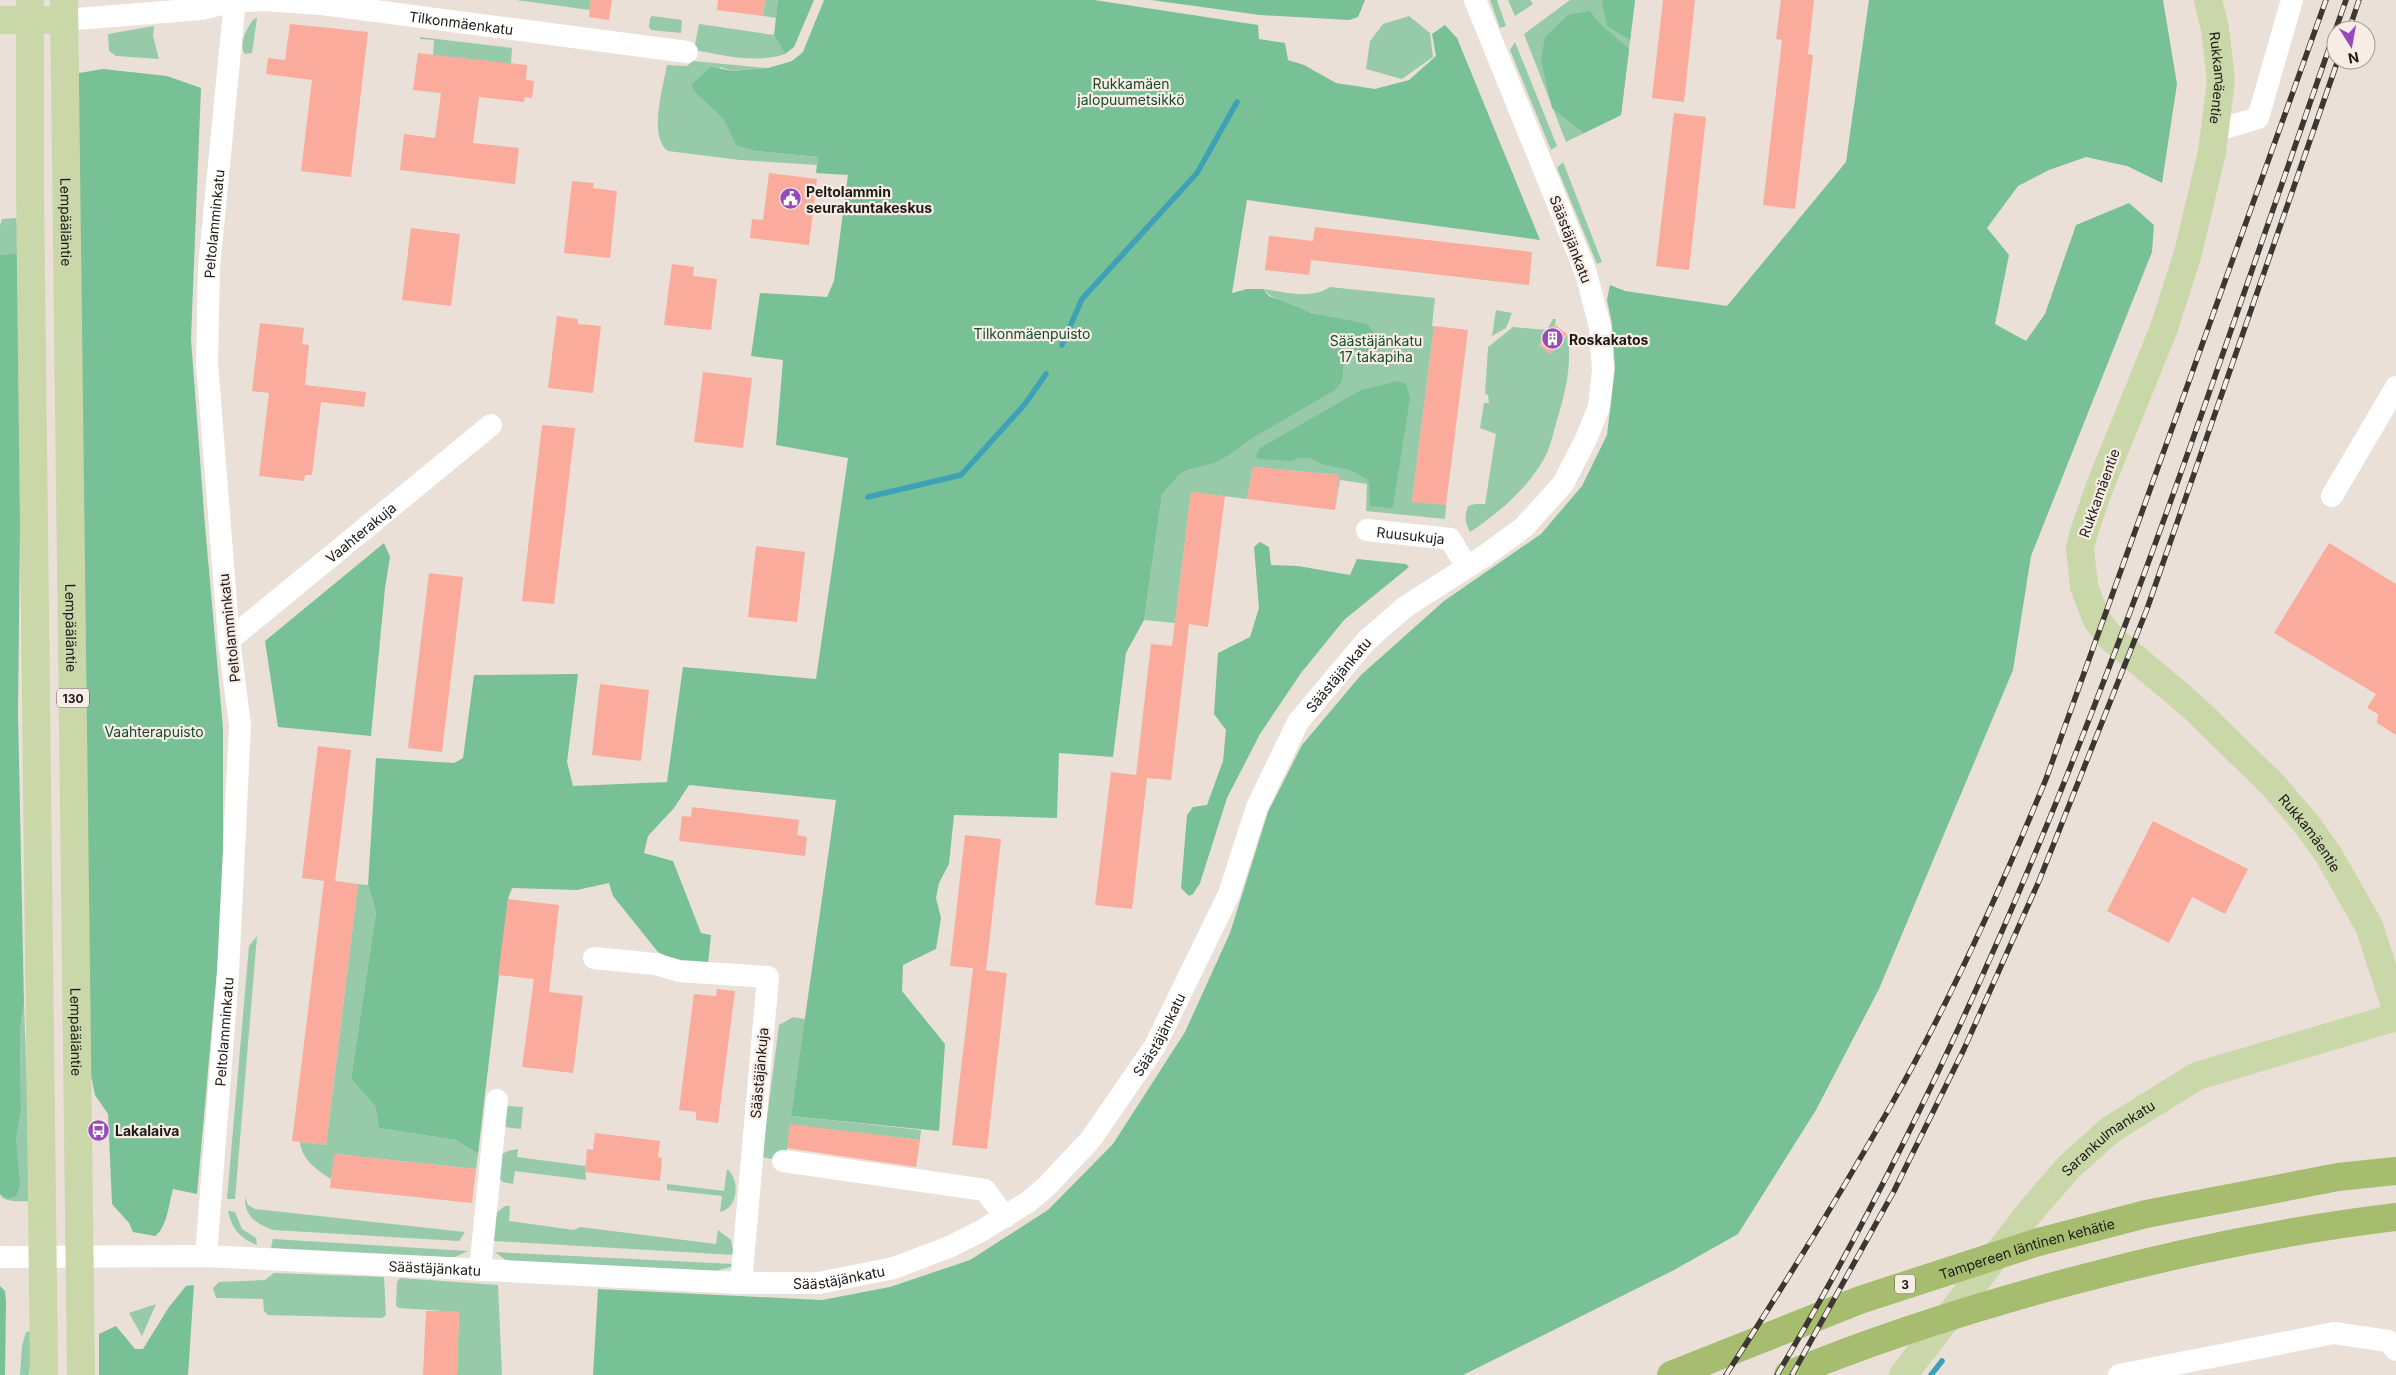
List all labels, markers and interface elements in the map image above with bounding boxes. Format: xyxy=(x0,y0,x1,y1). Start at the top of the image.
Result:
street label: Tilkonmäenkatu xyxy=(408,7,514,38)
north arrow xyxy=(2326,20,2376,70)
street label: Rukkamäentie xyxy=(2207,31,2230,125)
text: N xyxy=(2347,49,2360,68)
park label: Rukkamäen jalopuumetsikkö xyxy=(1076,75,1185,108)
street label: Peltolamminkatu xyxy=(200,169,227,279)
street label: Lempääläntie xyxy=(58,178,76,266)
place label: Peltolammin seurakuntakeskus xyxy=(806,183,932,216)
public building icon: Peltolammin seurakuntakeskus xyxy=(778,187,802,211)
street label: Säästäjänkatu xyxy=(1546,193,1596,285)
park label: Tilkonmäenpuisto xyxy=(974,325,1090,342)
building icon: Roskakatos xyxy=(1541,327,1565,351)
place label: Roskakatos xyxy=(1569,331,1649,348)
park label: Säästäjänkatu 17 takapiha xyxy=(1330,332,1422,365)
street label: Rukkamäentie xyxy=(2075,446,2123,540)
street label: Vaahterakuja xyxy=(322,498,399,566)
street label: Ruusukuja xyxy=(1376,523,1446,547)
street label: Peltolamminkatu xyxy=(215,573,243,683)
street label: Lempääläntie xyxy=(63,584,81,672)
street label: Säästäjänkatu xyxy=(1302,634,1374,715)
road number: 130 xyxy=(57,688,89,708)
park label: Vaahterapuisto xyxy=(104,723,204,740)
street label: Rukkamäentie xyxy=(2276,790,2345,875)
street label: Peltolamminkatu xyxy=(211,976,236,1087)
street label: Lempääläntie xyxy=(68,988,86,1076)
street label: Säästäjänkatu xyxy=(1128,990,1188,1079)
street label: Säästäjänkuja xyxy=(747,1027,771,1119)
street label: Sarankulmankatu xyxy=(2057,1096,2158,1179)
bus stop icon: Lakalaiva xyxy=(87,1118,111,1142)
place label: Lakalaiva xyxy=(115,1122,179,1139)
street label: Tampereen läntinen kehätie xyxy=(1937,1214,2116,1282)
street label: Säästäjänkatu xyxy=(388,1257,481,1278)
street label: Säästäjänkatu xyxy=(793,1262,886,1292)
road number: 3 xyxy=(1895,1274,1915,1294)

